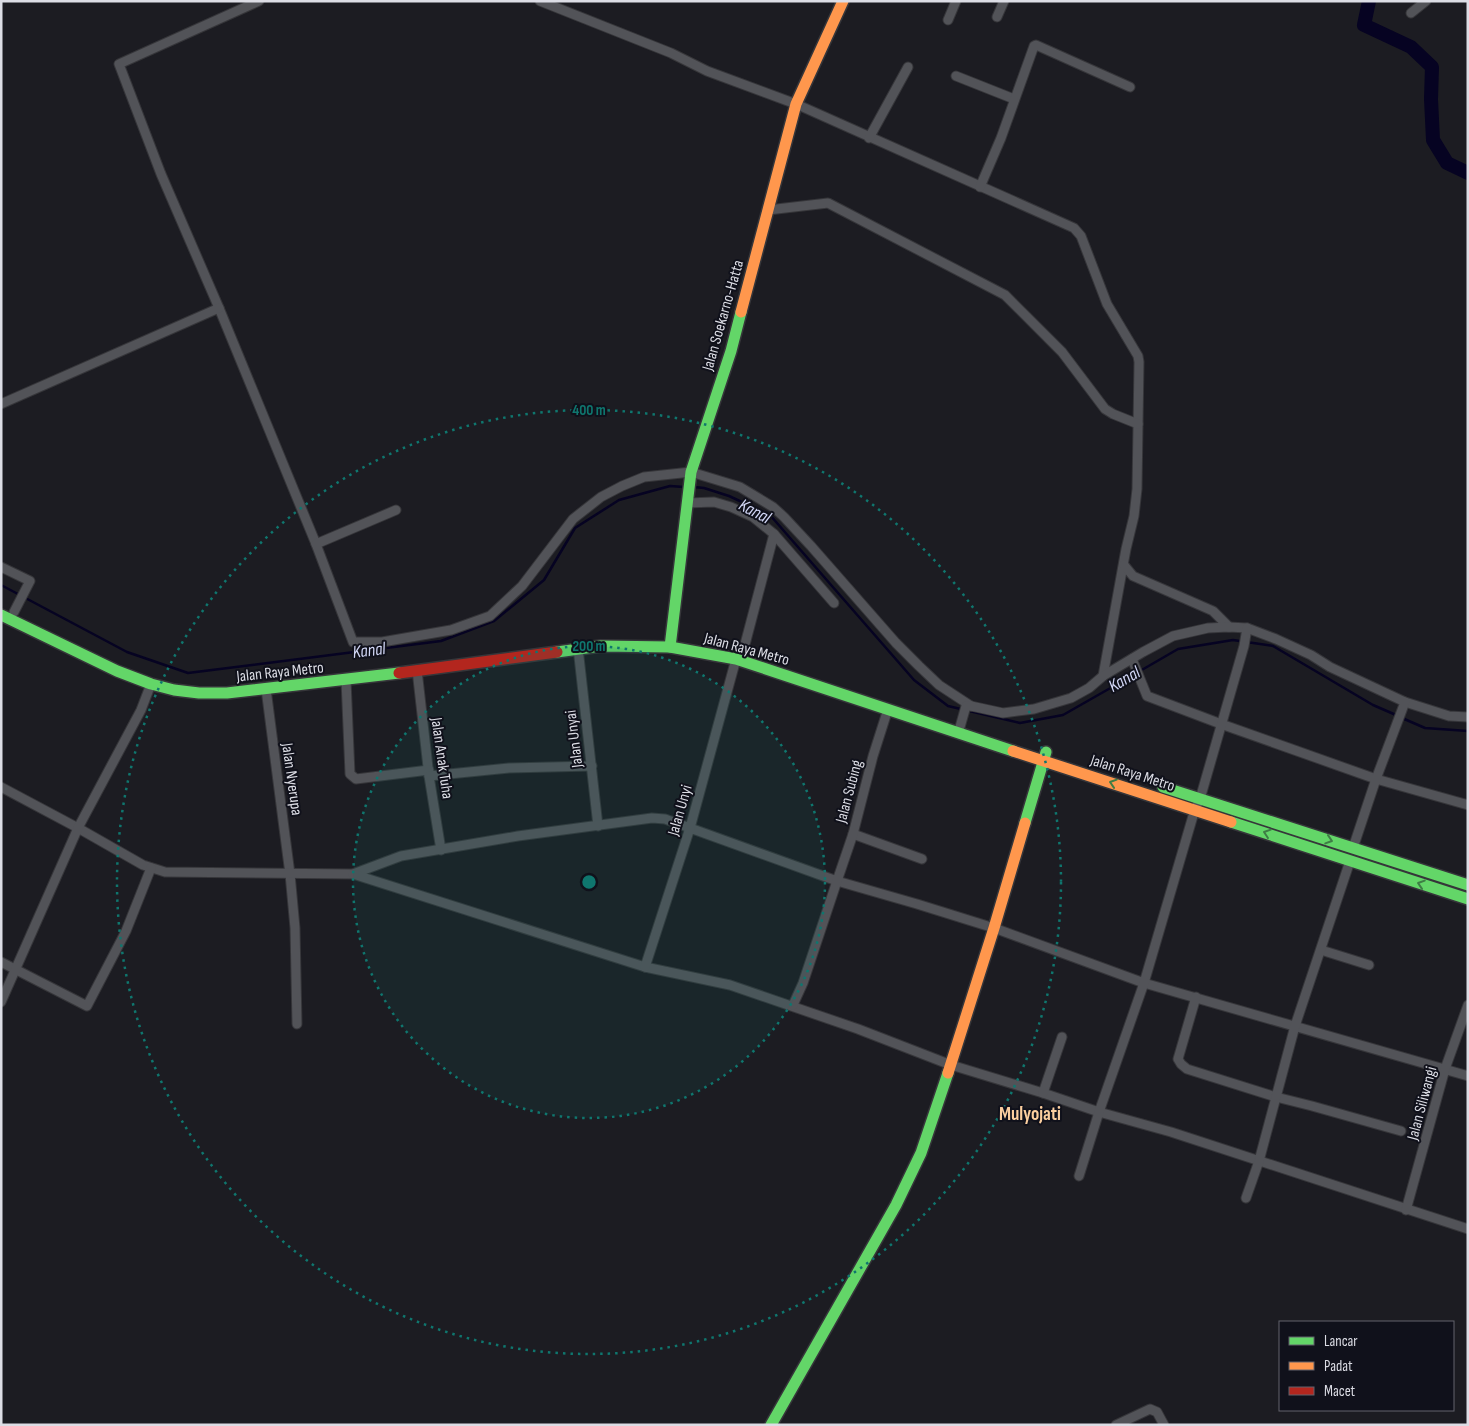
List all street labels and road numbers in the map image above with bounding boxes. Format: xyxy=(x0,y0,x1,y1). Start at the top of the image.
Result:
street label: Jalan Soekarno-Hatta xyxy=(698,258,748,374)
street label: Jalan Raya Metro xyxy=(701,629,791,670)
street label: Jalan Raya Metro xyxy=(235,658,325,687)
street label: Jalan Unyai xyxy=(562,709,588,770)
street label: Jalan Anak Tuha xyxy=(426,715,457,800)
street label: Jalan Nyerupa xyxy=(277,741,306,817)
street label: Jalan Raya Metro xyxy=(1087,751,1177,796)
street label: Jalan Subing xyxy=(832,758,867,826)
street label: Jalan Unyi xyxy=(664,783,697,839)
street label: Jalan Siliwangi xyxy=(1403,1065,1441,1143)

